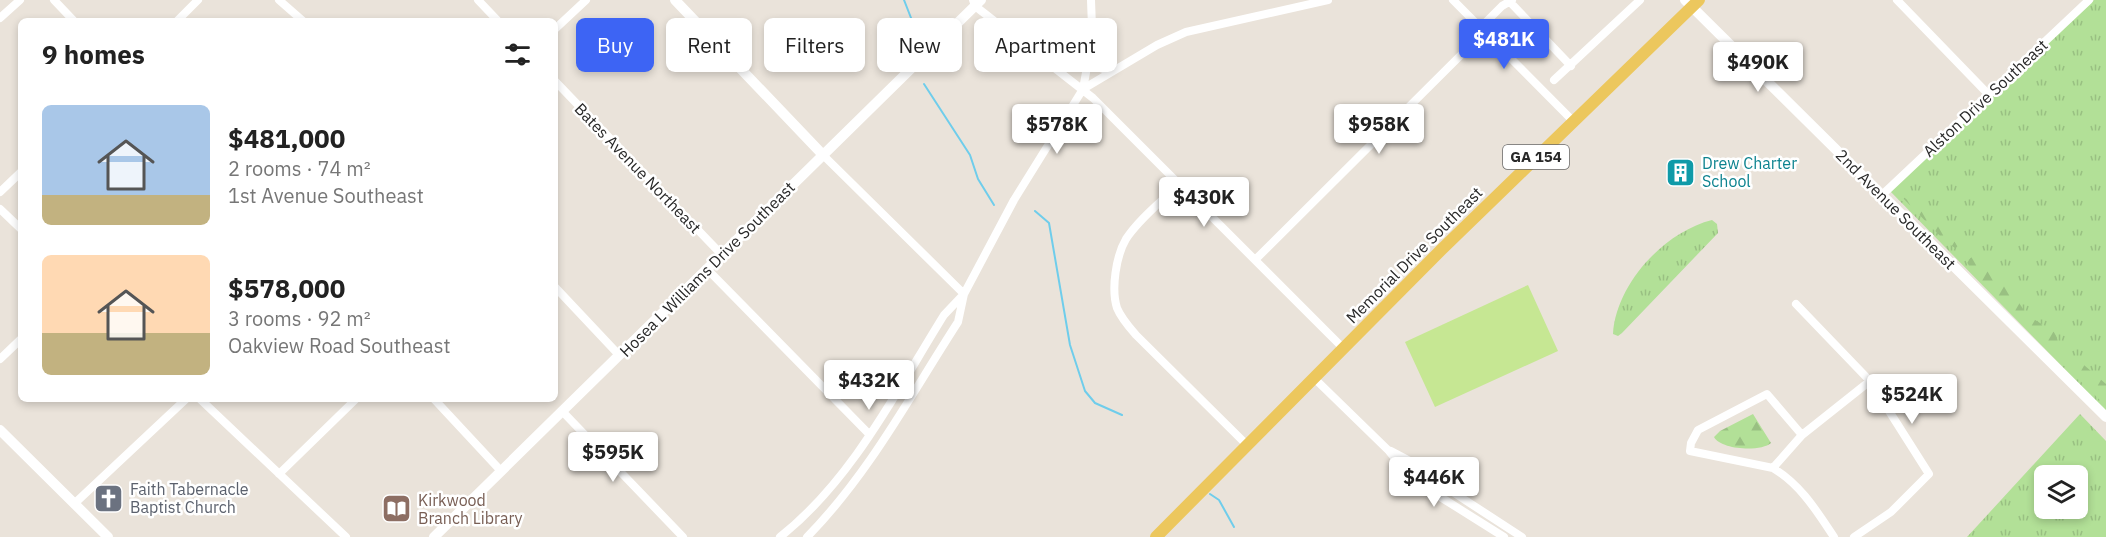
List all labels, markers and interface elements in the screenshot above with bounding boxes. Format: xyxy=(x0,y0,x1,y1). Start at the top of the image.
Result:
chip: Buy xyxy=(576,18,654,72)
chip: Rent xyxy=(666,18,752,72)
chip: Filters xyxy=(764,18,865,72)
chip: New xyxy=(877,18,962,72)
chip: Apartment xyxy=(974,18,1117,72)
pin: $481K xyxy=(1462,19,1546,70)
text: $481K xyxy=(1473,25,1535,52)
street label: Alston Drive Southeast xyxy=(1918,35,2052,161)
text: 9 homes xyxy=(42,37,145,71)
icon: filters xyxy=(501,38,534,71)
pin: $490K xyxy=(1716,42,1800,93)
text: $490K xyxy=(1727,48,1789,75)
street label: Bates Avenue Northeast xyxy=(570,99,706,237)
pin: $578K xyxy=(1015,104,1099,155)
pin: $958K xyxy=(1337,104,1421,155)
text: $578K xyxy=(1026,110,1088,137)
text: $958K xyxy=(1348,110,1410,137)
text: $481,000 xyxy=(228,121,345,155)
icon: home xyxy=(90,129,162,201)
road number: GA 154 xyxy=(1503,145,1569,169)
street label: 2nd Avenue Southeast xyxy=(1832,145,1960,273)
place label: Drew Charter School xyxy=(1702,153,1797,191)
text: 2 rooms · 74 m² xyxy=(228,155,371,182)
building icon: Drew Charter School xyxy=(1665,156,1697,188)
street label: Hosea L Williams Drive Southeast xyxy=(615,177,799,361)
pin: $430K xyxy=(1162,177,1246,228)
text: 1st Avenue Southeast xyxy=(228,182,424,209)
text: $430K xyxy=(1173,183,1235,210)
street label: Memorial Drive Southeast xyxy=(1342,183,1486,327)
text: $578,000 xyxy=(228,271,345,305)
icon: home xyxy=(90,279,162,351)
text: 3 rooms · 92 m² xyxy=(228,305,371,332)
text: Oakview Road Southeast xyxy=(228,332,450,359)
pin: $432K xyxy=(827,360,911,411)
text: $432K xyxy=(838,366,900,393)
pin: $524K xyxy=(1870,374,1954,425)
text: $524K xyxy=(1881,380,1943,407)
pin: $595K xyxy=(571,432,655,483)
text: $595K xyxy=(582,438,644,465)
pin: $446K xyxy=(1392,457,1476,508)
text: $446K xyxy=(1403,463,1465,490)
map controls xyxy=(2034,465,2088,519)
button: layers xyxy=(2034,465,2088,519)
place label: Faith Tabernacle Baptist Church xyxy=(130,479,249,517)
church icon: Faith Tabernacle Baptist Church xyxy=(93,482,125,514)
place label: Kirkwood Branch Library xyxy=(418,490,522,528)
library icon: Kirkwood Branch Library xyxy=(381,493,413,525)

